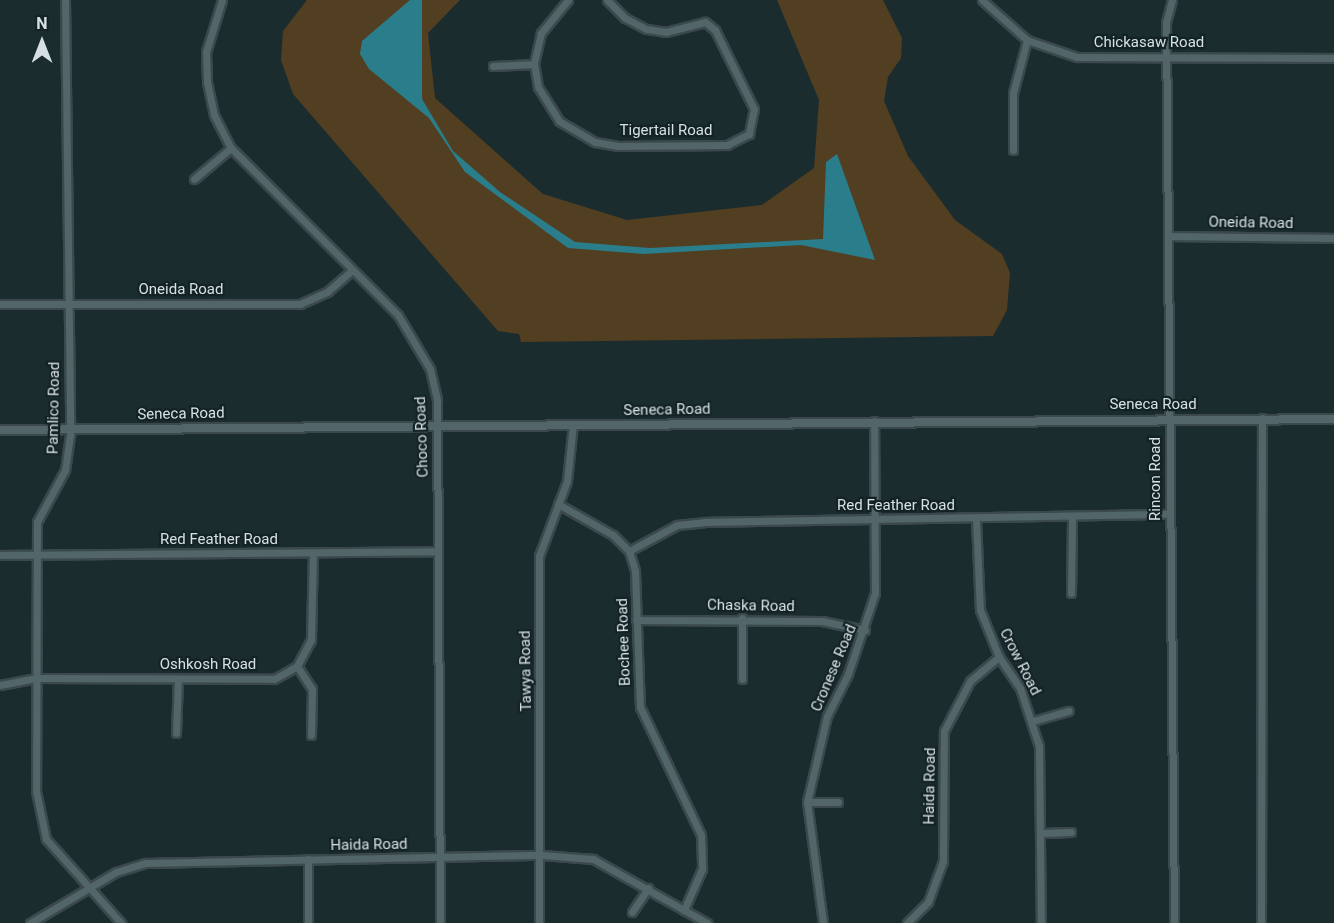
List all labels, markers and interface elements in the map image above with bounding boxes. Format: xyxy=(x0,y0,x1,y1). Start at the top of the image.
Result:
north arrow xyxy=(12,12,72,72)
text: N xyxy=(36,14,48,33)
street label: Chickasaw Road xyxy=(1094,34,1204,52)
street label: Tigertail Road xyxy=(620,122,712,140)
street label: Oneida Road xyxy=(1208,213,1294,233)
street label: Oneida Road xyxy=(139,281,223,299)
street label: Pamlico Road xyxy=(44,362,64,454)
street label: Choco Road xyxy=(412,396,432,478)
street label: Seneca Road xyxy=(1109,396,1197,414)
street label: Seneca Road xyxy=(623,400,711,420)
street label: Seneca Road xyxy=(137,404,225,424)
street label: Rincon Road xyxy=(1147,437,1165,521)
street label: Red Feather Road xyxy=(837,497,955,515)
street label: Red Feather Road xyxy=(160,531,278,549)
street label: Chaska Road xyxy=(707,596,795,616)
street label: Bochee Road xyxy=(613,598,635,686)
street label: Cronese Road xyxy=(807,622,861,714)
street label: Crow Road xyxy=(995,626,1045,698)
street label: Tawya Road xyxy=(516,630,536,712)
street label: Oshkosh Road xyxy=(160,656,256,674)
street label: Haida Road xyxy=(920,747,940,825)
street label: Haida Road xyxy=(330,835,408,855)

